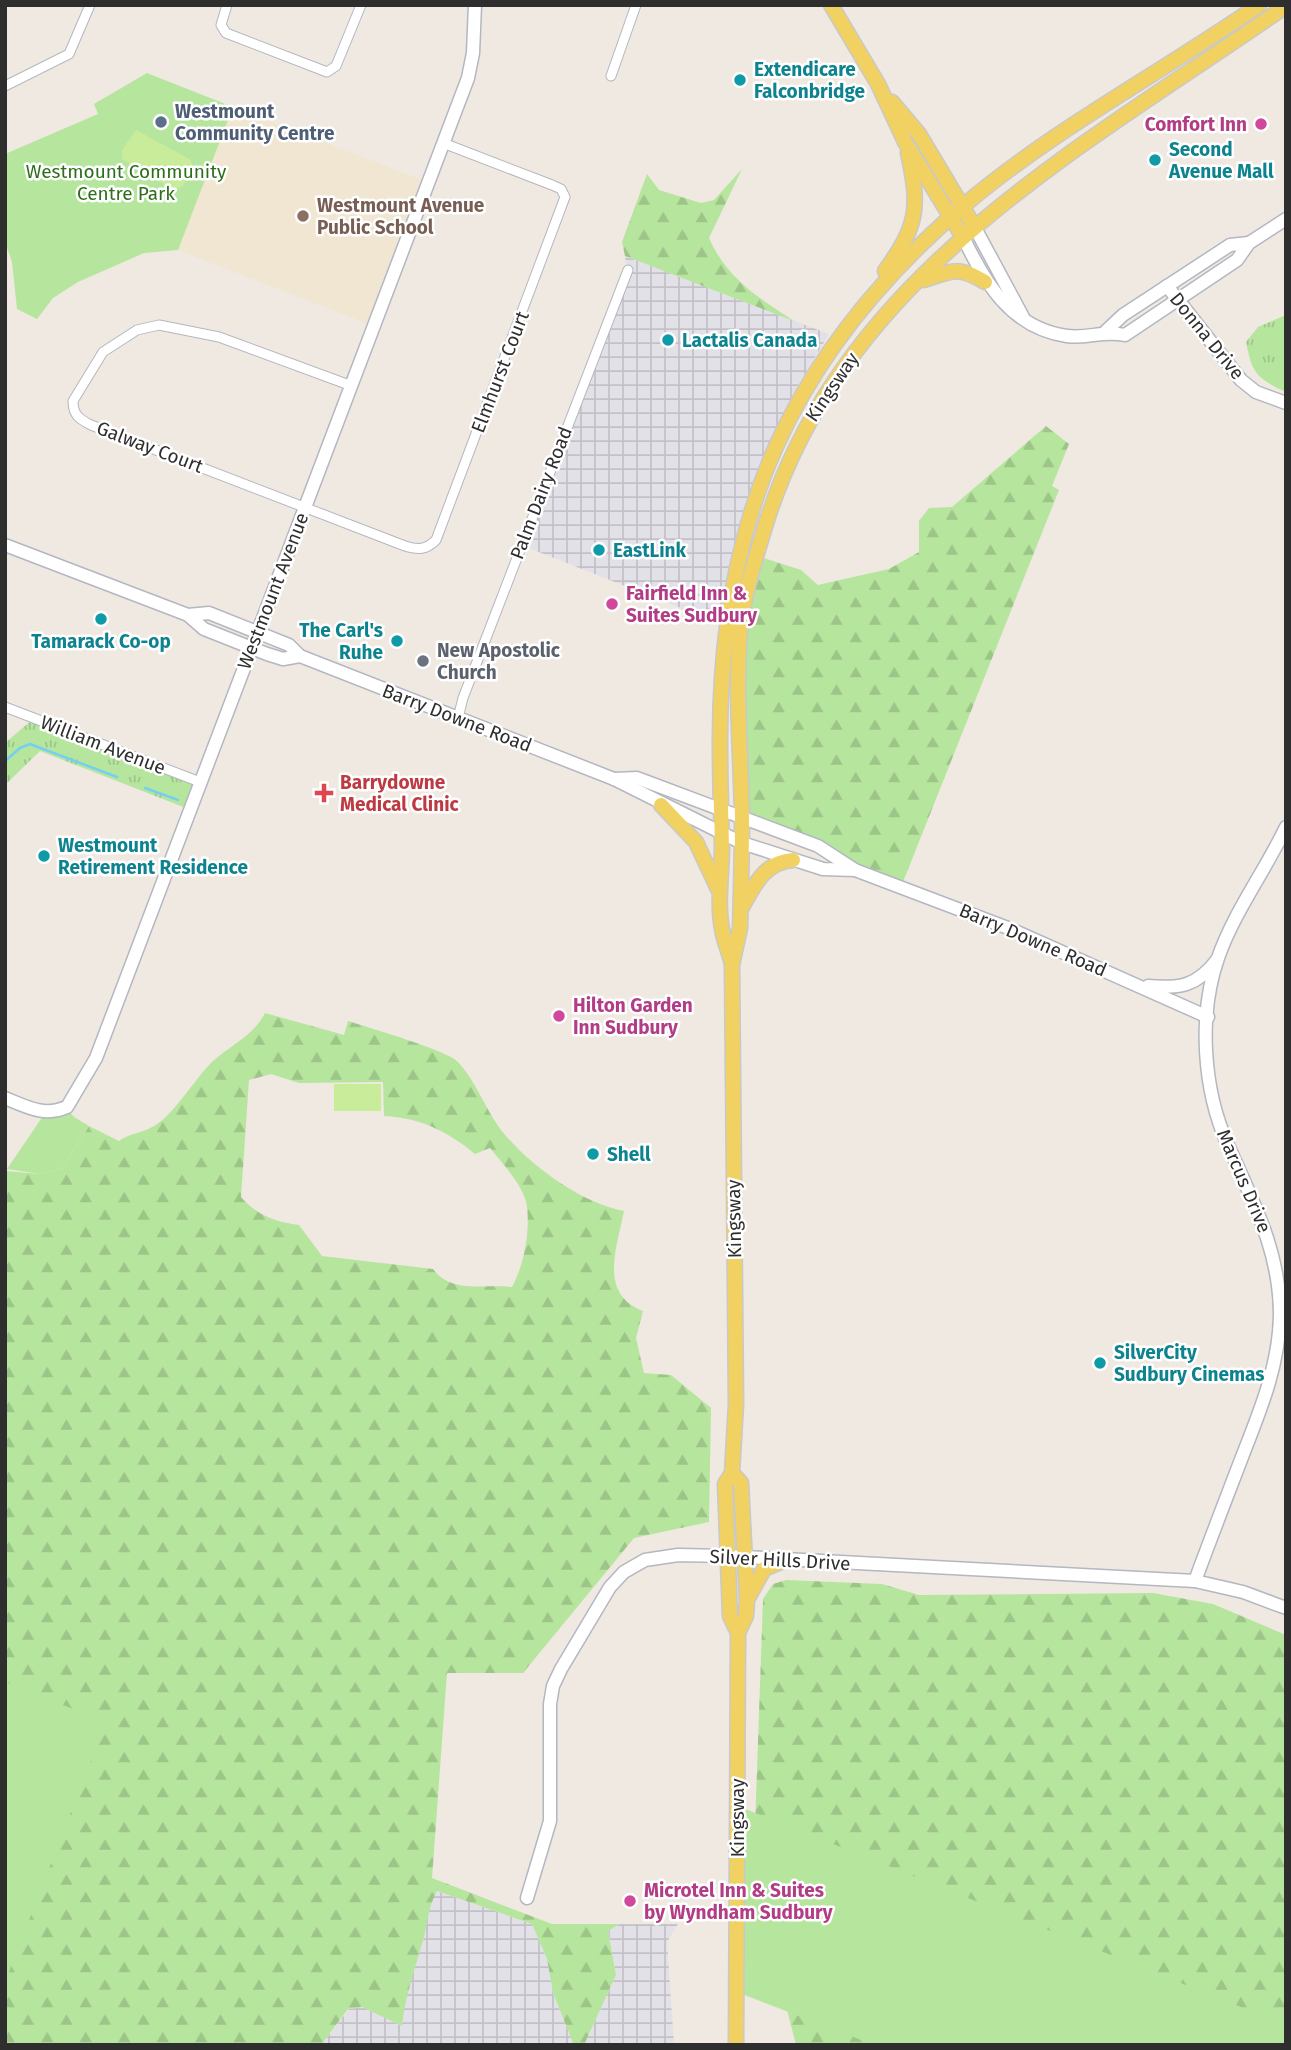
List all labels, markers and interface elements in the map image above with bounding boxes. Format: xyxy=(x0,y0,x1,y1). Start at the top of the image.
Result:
place label: Extendicare Falconbridge xyxy=(754,58,865,103)
marker: Extendicare Falconbridge xyxy=(732,72,748,88)
place label: Westmount Community Centre xyxy=(175,100,334,145)
place label: Comfort Inn xyxy=(1145,113,1247,136)
marker: Westmount Community Centre xyxy=(153,114,169,130)
marker: Comfort Inn xyxy=(1253,116,1269,132)
place label: Second Avenue Mall xyxy=(1168,138,1274,183)
marker: Second Avenue Mall xyxy=(1147,152,1163,168)
park label: Westmount Community Centre Park xyxy=(26,160,227,205)
place label: Westmount Avenue Public School xyxy=(317,194,484,239)
marker: Westmount Avenue Public School xyxy=(295,208,311,224)
street label: Donna Drive xyxy=(1165,288,1249,384)
street label: Elmhurst Court xyxy=(466,308,534,436)
place label: Lactalis Canada xyxy=(682,329,817,352)
marker: Lactalis Canada xyxy=(660,332,676,348)
street label: Kingsway xyxy=(800,347,864,426)
street label: Galway Court xyxy=(94,416,207,478)
street label: Palm Dairy Road xyxy=(505,423,577,563)
street label: Westmount Avenue xyxy=(232,509,314,673)
place label: EastLink xyxy=(613,539,687,562)
marker: EastLink xyxy=(591,542,607,558)
place label: Fairfield Inn & Suites Sudbury xyxy=(626,582,757,627)
marker: Fairfield Inn & Suites Sudbury xyxy=(604,596,620,612)
marker: Tamarack Co-op xyxy=(93,611,109,627)
place label: The Carl's Ruhe xyxy=(299,619,383,664)
place label: Tamarack Co-op xyxy=(31,630,171,653)
marker: The Carl's Ruhe xyxy=(389,633,405,649)
place label: New Apostolic Church xyxy=(437,639,560,684)
marker: New Apostolic Church xyxy=(415,653,431,669)
street label: Barry Downe Road xyxy=(379,679,535,757)
street label: William Avenue xyxy=(37,711,169,779)
place label: Barrydowne Medical Clinic xyxy=(340,771,459,816)
marker: Barrydowne Medical Clinic xyxy=(314,783,334,803)
place label: Westmount Retirement Residence xyxy=(58,834,248,879)
marker: Westmount Retirement Residence xyxy=(36,848,52,864)
street label: Barry Downe Road xyxy=(956,899,1110,981)
place label: Hilton Garden Inn Sudbury xyxy=(573,994,693,1039)
marker: Hilton Garden Inn Sudbury xyxy=(551,1008,567,1024)
street label: Marcus Drive xyxy=(1212,1126,1276,1236)
place label: Shell xyxy=(607,1143,651,1166)
marker: Shell xyxy=(585,1146,601,1162)
street label: Kingsway xyxy=(722,1179,746,1259)
place label: SilverCity Sudbury Cinemas xyxy=(1114,1341,1265,1386)
marker: SilverCity Sudbury Cinemas xyxy=(1092,1355,1108,1371)
street label: Silver Hills Drive xyxy=(709,1545,851,1575)
street label: Kingsway xyxy=(726,1778,749,1857)
place label: Microtel Inn & Suites by Wyndham Sudbury xyxy=(644,1879,833,1924)
marker: Microtel Inn & Suites by Wyndham Sudbury xyxy=(622,1893,638,1909)

